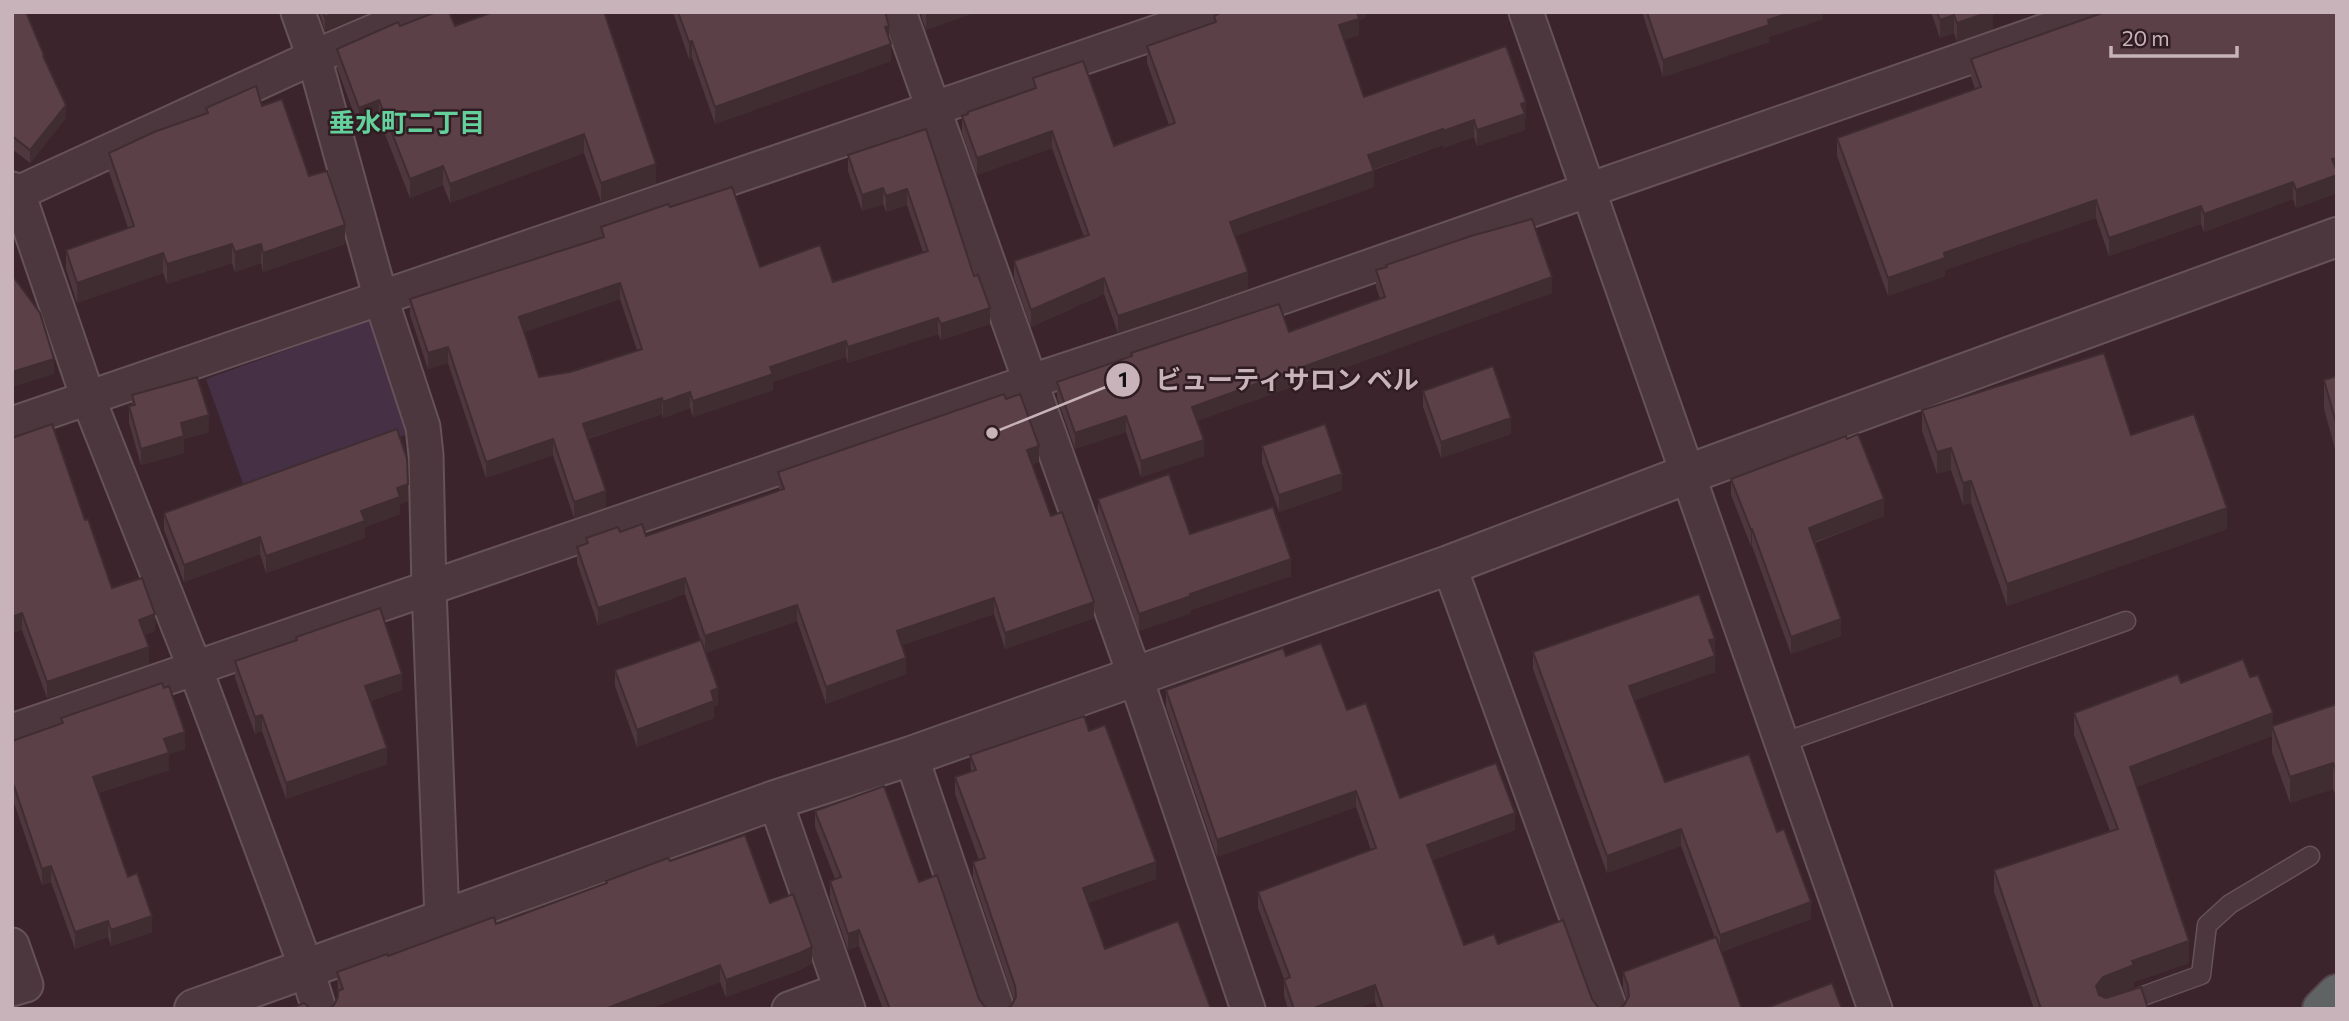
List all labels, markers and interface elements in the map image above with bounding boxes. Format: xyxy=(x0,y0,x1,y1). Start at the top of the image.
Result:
scale bar xyxy=(2111,14,2237,58)
text: 20 m xyxy=(2122,25,2170,50)
district label: 垂水町二丁目 xyxy=(329,106,485,137)
callout: ビューティサロン ベル xyxy=(1105,356,1433,403)
text: ビューティサロン ベル xyxy=(1155,363,1419,394)
text: 1 xyxy=(1118,366,1128,391)

